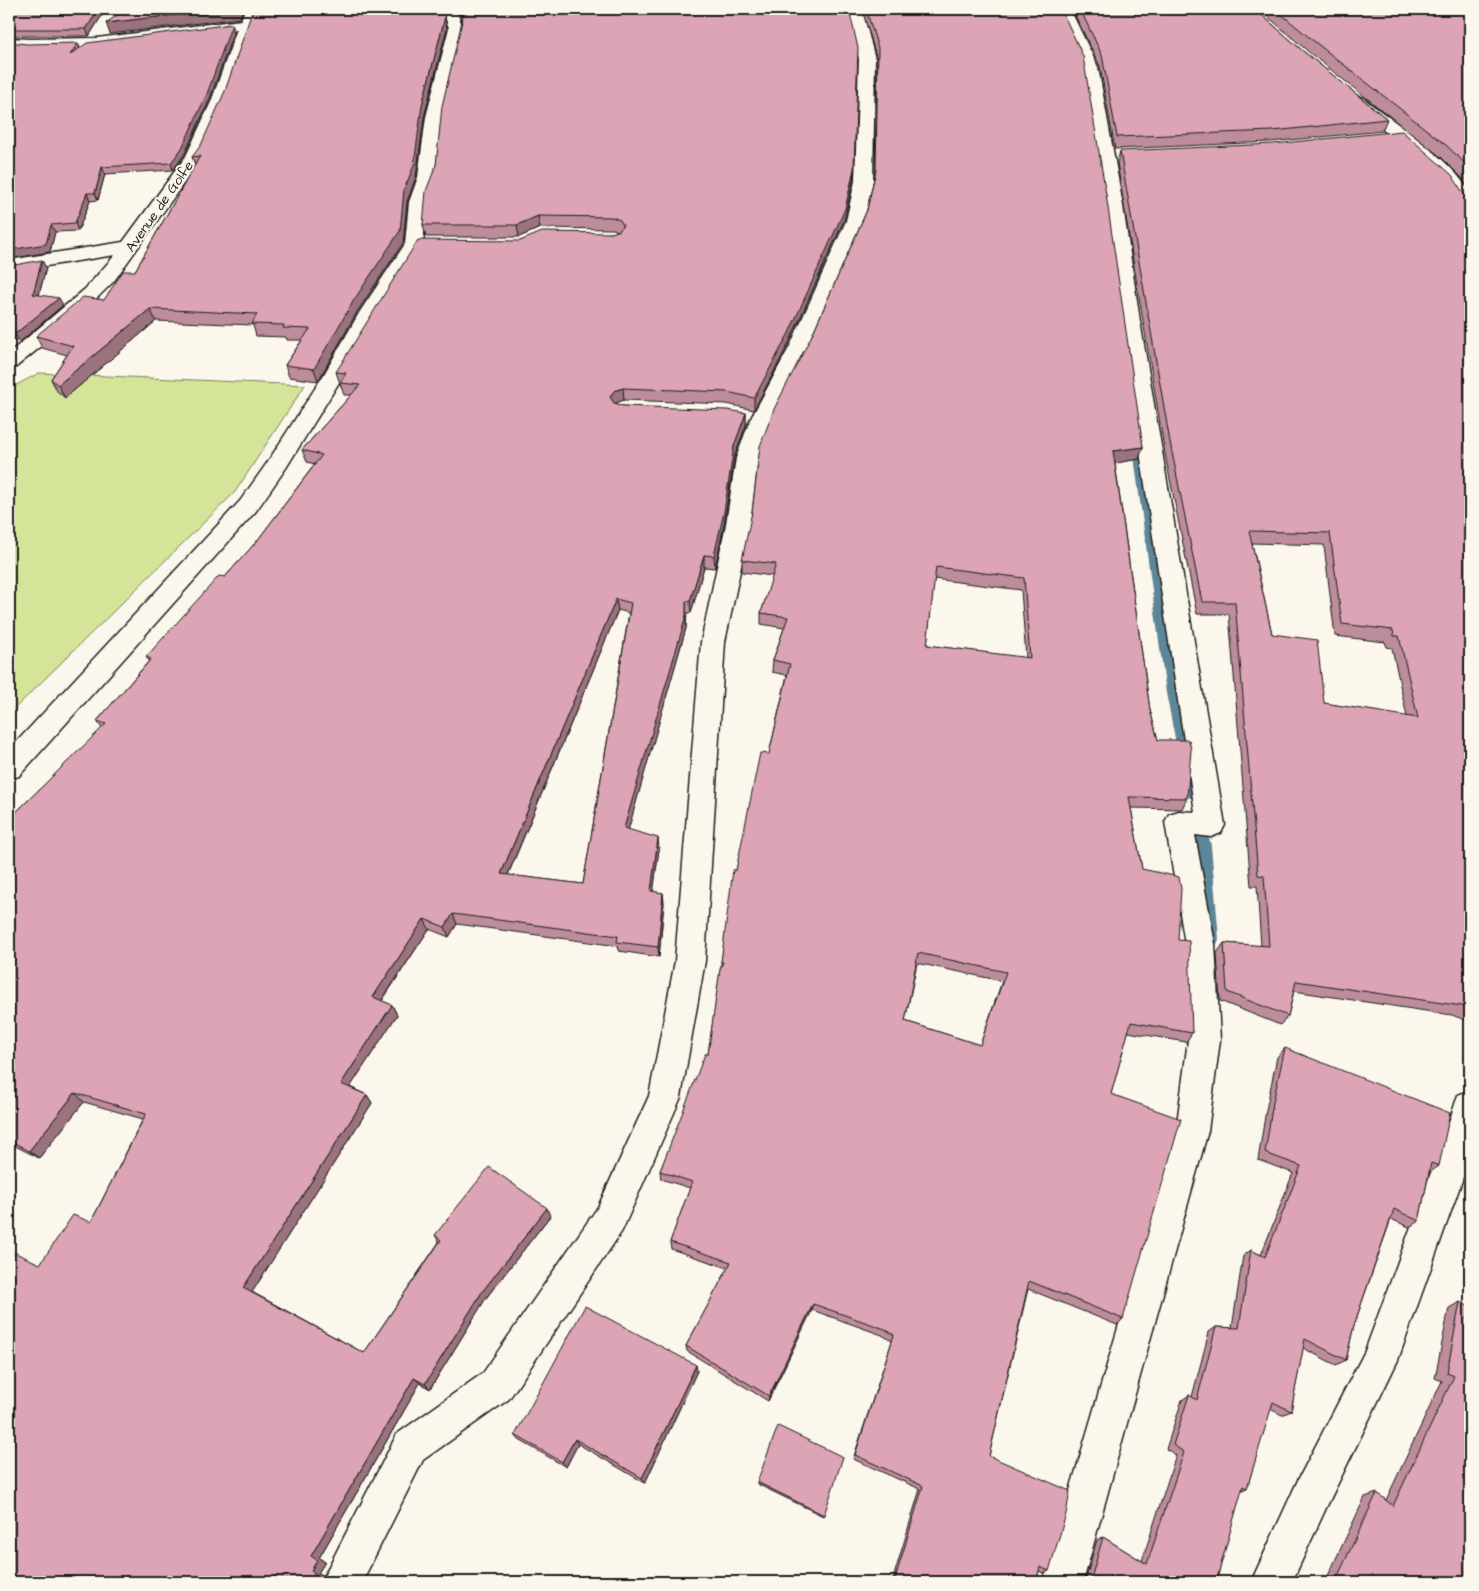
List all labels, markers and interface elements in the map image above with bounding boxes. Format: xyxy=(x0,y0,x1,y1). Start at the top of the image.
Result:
street label: Avenue de Golfe xyxy=(121,157,199,256)

